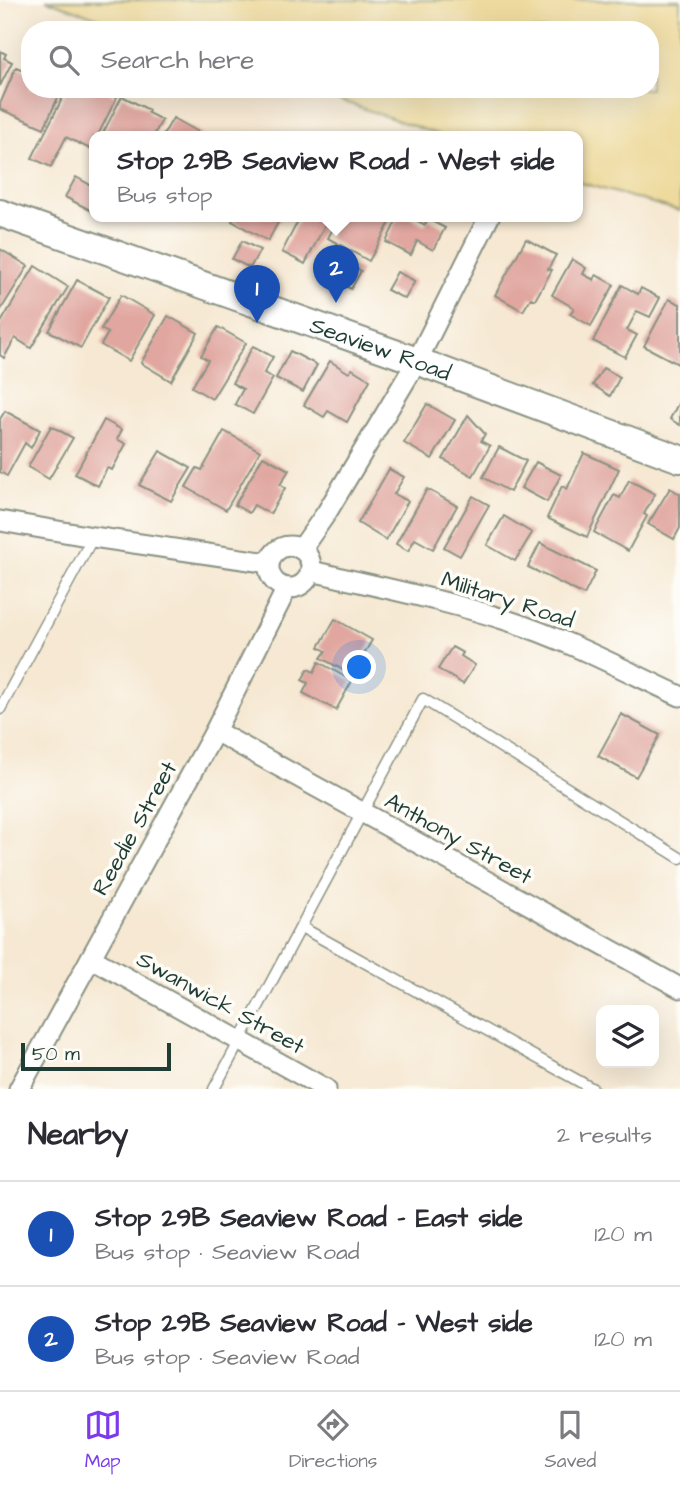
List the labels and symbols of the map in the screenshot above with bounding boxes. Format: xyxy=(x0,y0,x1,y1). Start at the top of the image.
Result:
pin: 2 xyxy=(313,245,359,303)
pin: 1 xyxy=(234,265,280,323)
street label: Seaview Road xyxy=(306,309,455,389)
street label: Military Road xyxy=(437,563,578,637)
your location xyxy=(342,650,376,684)
street label: Reedie Street xyxy=(85,755,185,901)
street label: Anthony Street xyxy=(378,785,539,894)
street label: Swanwick Street xyxy=(131,943,311,1063)
scale bar xyxy=(21,1040,172,1072)

